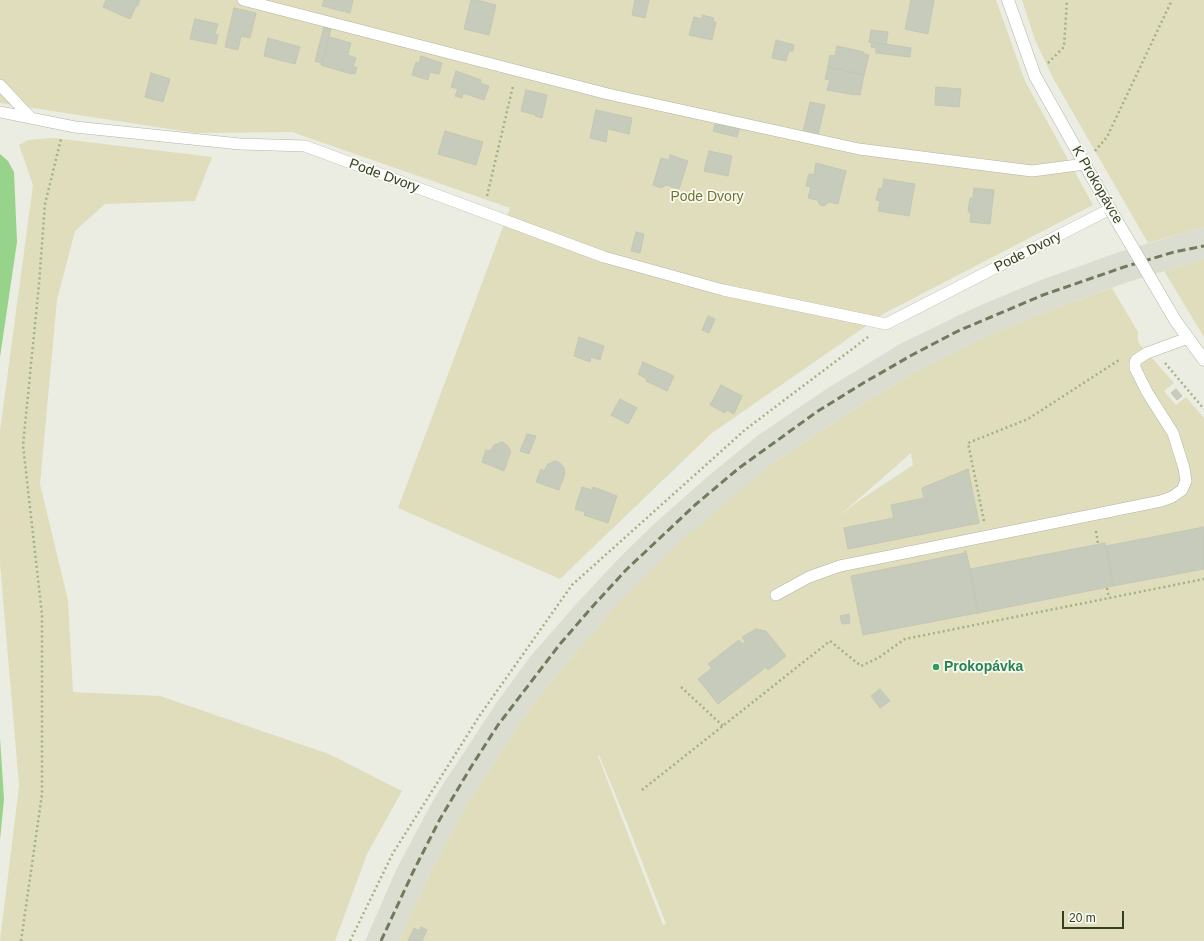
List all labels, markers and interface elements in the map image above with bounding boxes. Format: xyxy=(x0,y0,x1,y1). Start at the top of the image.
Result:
street label: K Prokopávce xyxy=(1068,143,1126,227)
street label: Pode Dvory xyxy=(347,156,421,196)
park label: Pode Dvory xyxy=(670,189,744,205)
street label: Pode Dvory xyxy=(992,228,1064,276)
place label: Prokopávka xyxy=(944,659,1023,675)
marker: Prokopávka xyxy=(931,662,941,672)
scale bar xyxy=(1064,903,1126,929)
text: 20 m xyxy=(1069,911,1096,925)

